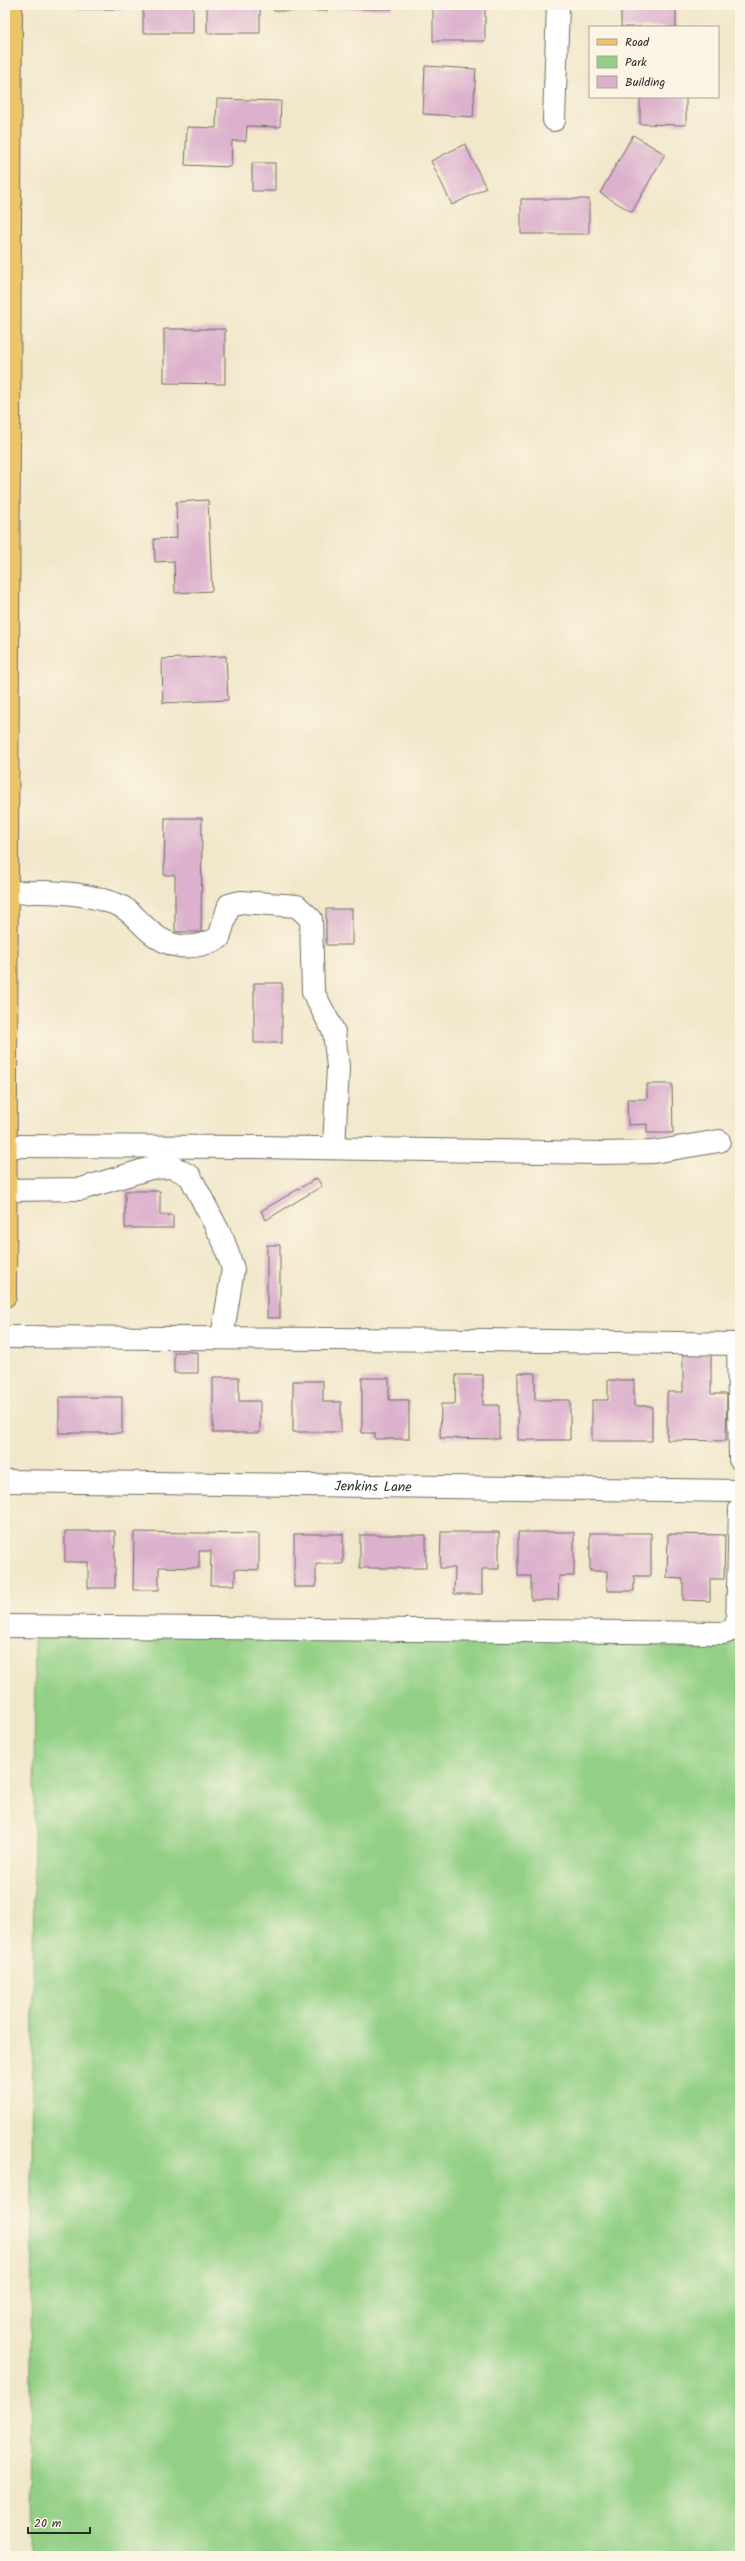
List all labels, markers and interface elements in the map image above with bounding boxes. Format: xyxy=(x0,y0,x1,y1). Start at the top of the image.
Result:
legend xyxy=(589,26,719,98)
text: Road xyxy=(625,33,650,52)
text: Park xyxy=(625,53,647,72)
text: Building xyxy=(625,73,665,92)
street label: Jenkins Lane xyxy=(334,1475,412,1499)
scale bar xyxy=(28,2509,90,2535)
text: 20 m xyxy=(34,2514,62,2533)

